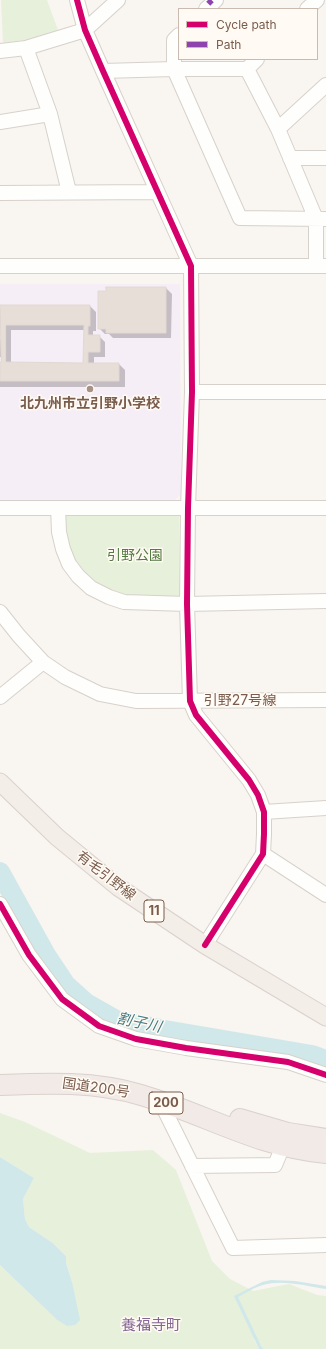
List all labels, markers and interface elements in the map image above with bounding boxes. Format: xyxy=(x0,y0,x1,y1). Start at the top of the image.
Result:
legend xyxy=(178,8,318,60)
text: Cycle path xyxy=(216,17,277,32)
text: Path xyxy=(216,37,241,52)
marker: 北九州市立引野小学校 xyxy=(85,384,95,394)
place label: 北九州市立引野小学校 xyxy=(20,396,160,412)
park label: 引野公園 xyxy=(107,548,163,564)
street label: 引野27号線 xyxy=(204,693,276,709)
street label: 有毛引野線 xyxy=(73,848,139,904)
road number: 11 xyxy=(144,900,164,922)
water label: 割子川 xyxy=(115,1010,163,1036)
street label: 国道200号 xyxy=(61,1075,131,1101)
road number: 200 xyxy=(149,1092,183,1114)
district label: 養福寺町 xyxy=(121,1316,181,1334)

